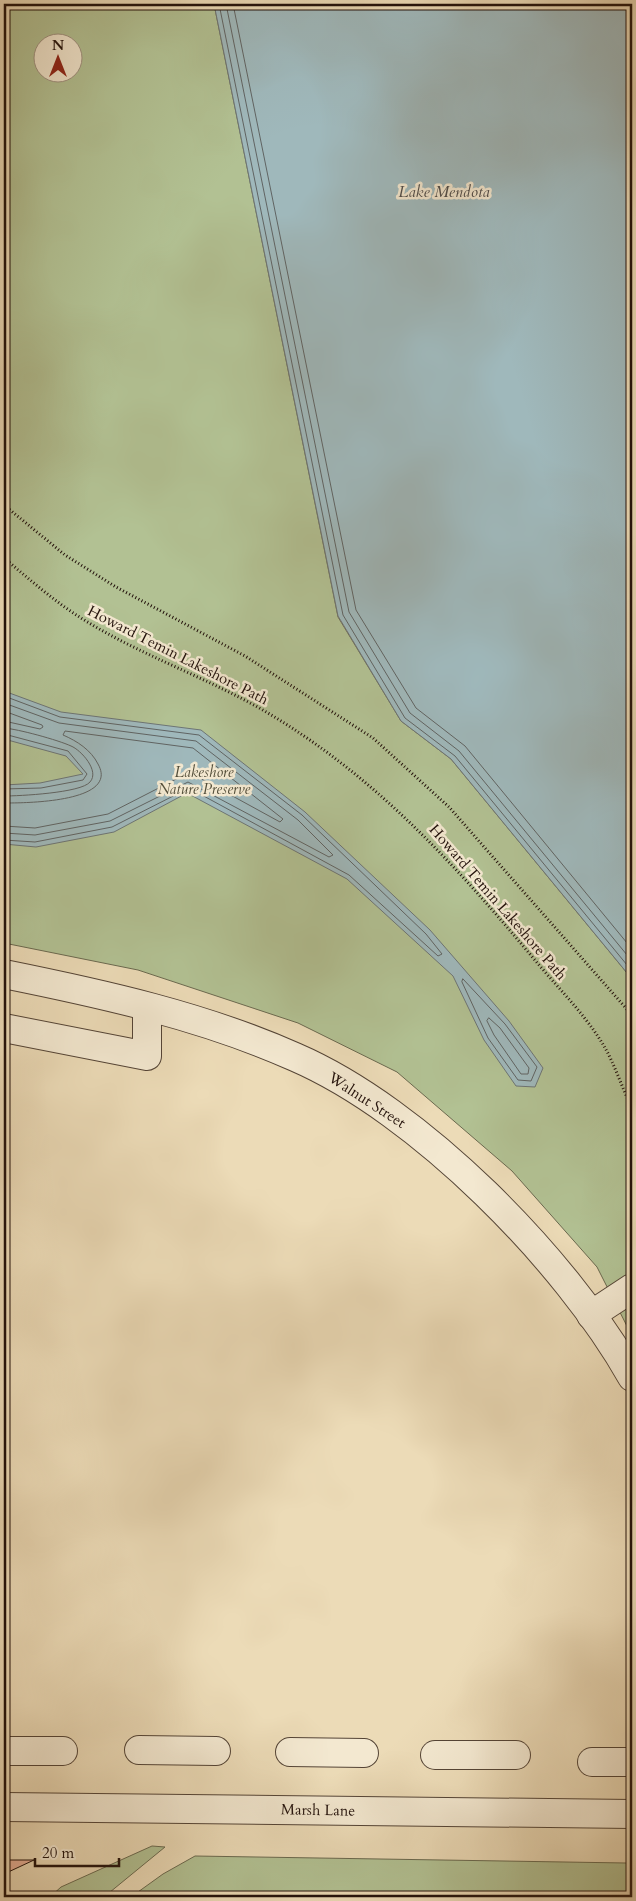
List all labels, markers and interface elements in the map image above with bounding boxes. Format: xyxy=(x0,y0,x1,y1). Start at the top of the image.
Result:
north arrow xyxy=(32,32,82,82)
text: N xyxy=(52,36,64,55)
water label: Lake Mendota xyxy=(398,181,490,203)
street label: Howard Temin Lakeshore Path xyxy=(84,601,272,710)
park label: Lakeshore Nature Preserve xyxy=(158,762,250,799)
street label: Howard Temin Lakeshore Path xyxy=(425,820,572,985)
street label: Walnut Street xyxy=(324,1067,410,1133)
street label: Marsh Lane xyxy=(281,1799,355,1821)
scale bar xyxy=(35,1836,119,1868)
text: 20 m xyxy=(42,1843,74,1863)

